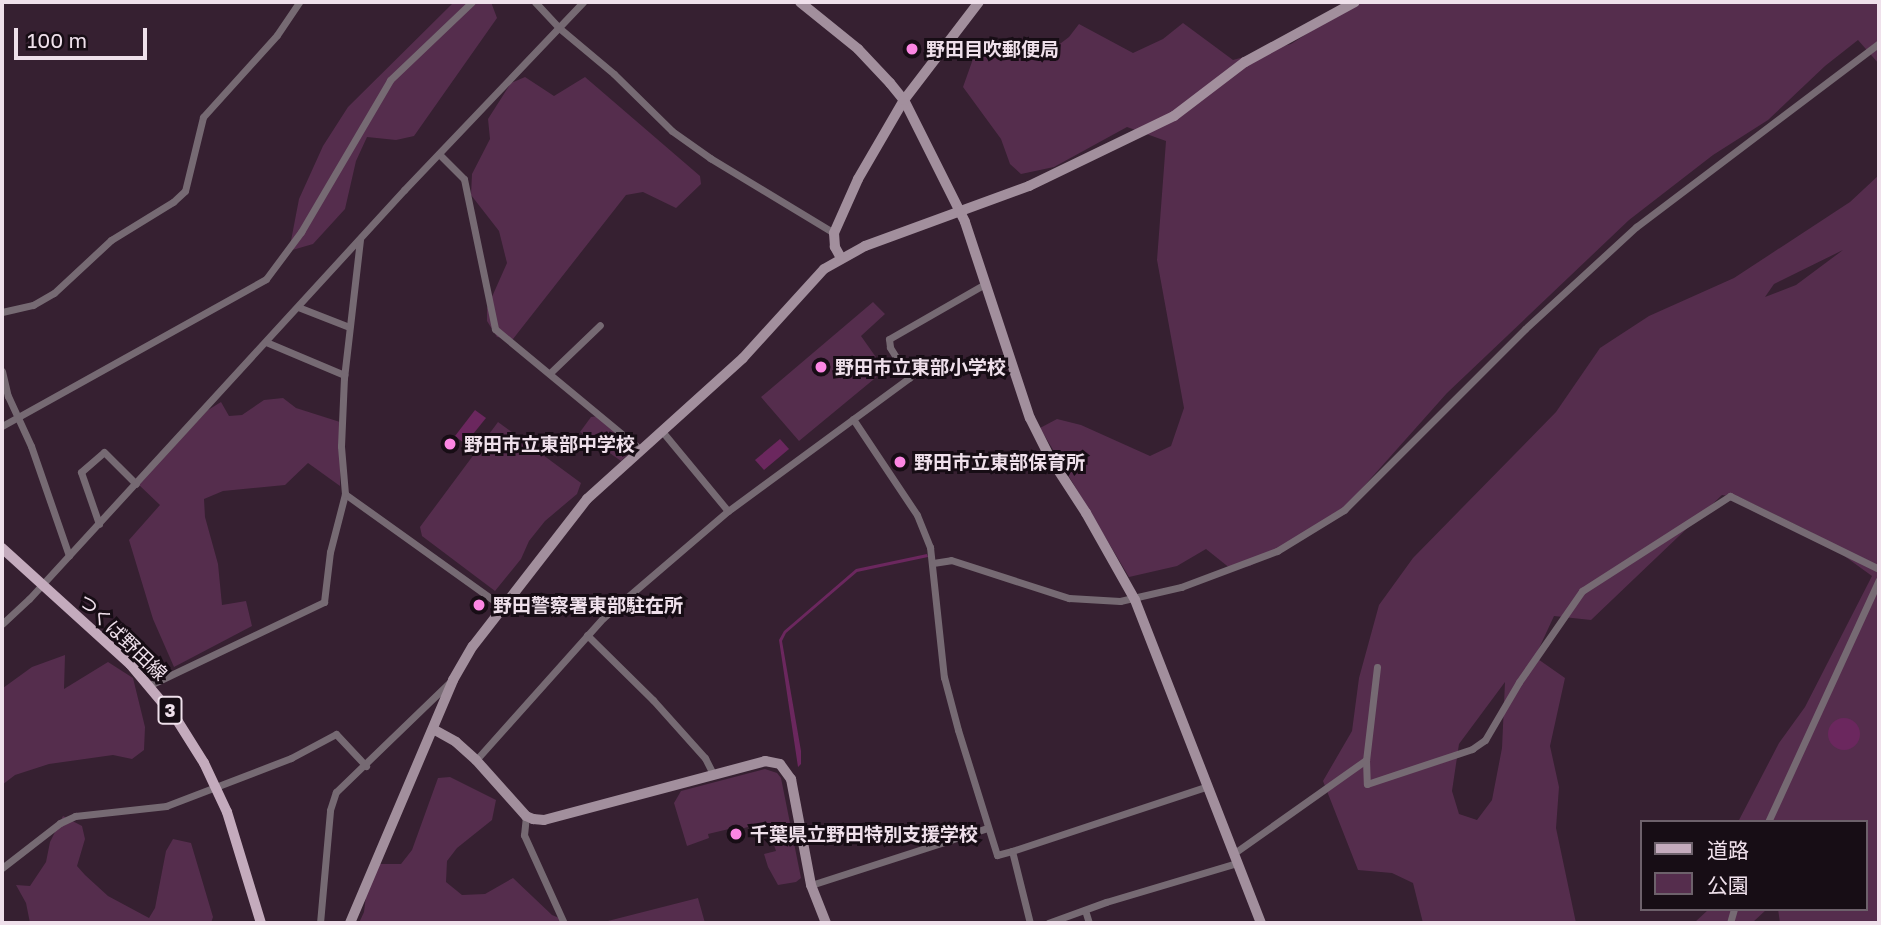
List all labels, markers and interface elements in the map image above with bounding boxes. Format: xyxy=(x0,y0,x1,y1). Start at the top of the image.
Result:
scale bar xyxy=(18,14,150,58)
text: 100 m xyxy=(27,27,87,53)
place label: 野田目吹郵便局 xyxy=(926,38,1059,60)
marker: 野田目吹郵便局 xyxy=(904,41,920,57)
place label: 野田市立東部小学校 xyxy=(835,356,1006,378)
marker: 野田市立東部小学校 xyxy=(813,359,829,375)
place label: 野田市立東部中学校 xyxy=(464,433,635,455)
marker: 野田市立東部中学校 xyxy=(442,436,458,452)
place label: 野田市立東部保育所 xyxy=(914,451,1085,473)
marker: 野田市立東部保育所 xyxy=(892,454,908,470)
street label: つくば野田線 xyxy=(74,589,172,685)
place label: 野田警察署東部駐在所 xyxy=(493,594,683,616)
marker: 野田警察署東部駐在所 xyxy=(471,597,487,613)
road number: 3 xyxy=(156,696,184,724)
legend xyxy=(1640,820,1867,911)
place label: 千葉県立野田特別支援学校 xyxy=(750,823,978,845)
marker: 千葉県立野田特別支援学校 xyxy=(728,826,744,842)
text: 道路 xyxy=(1707,837,1749,863)
text: 公園 xyxy=(1707,872,1749,898)

